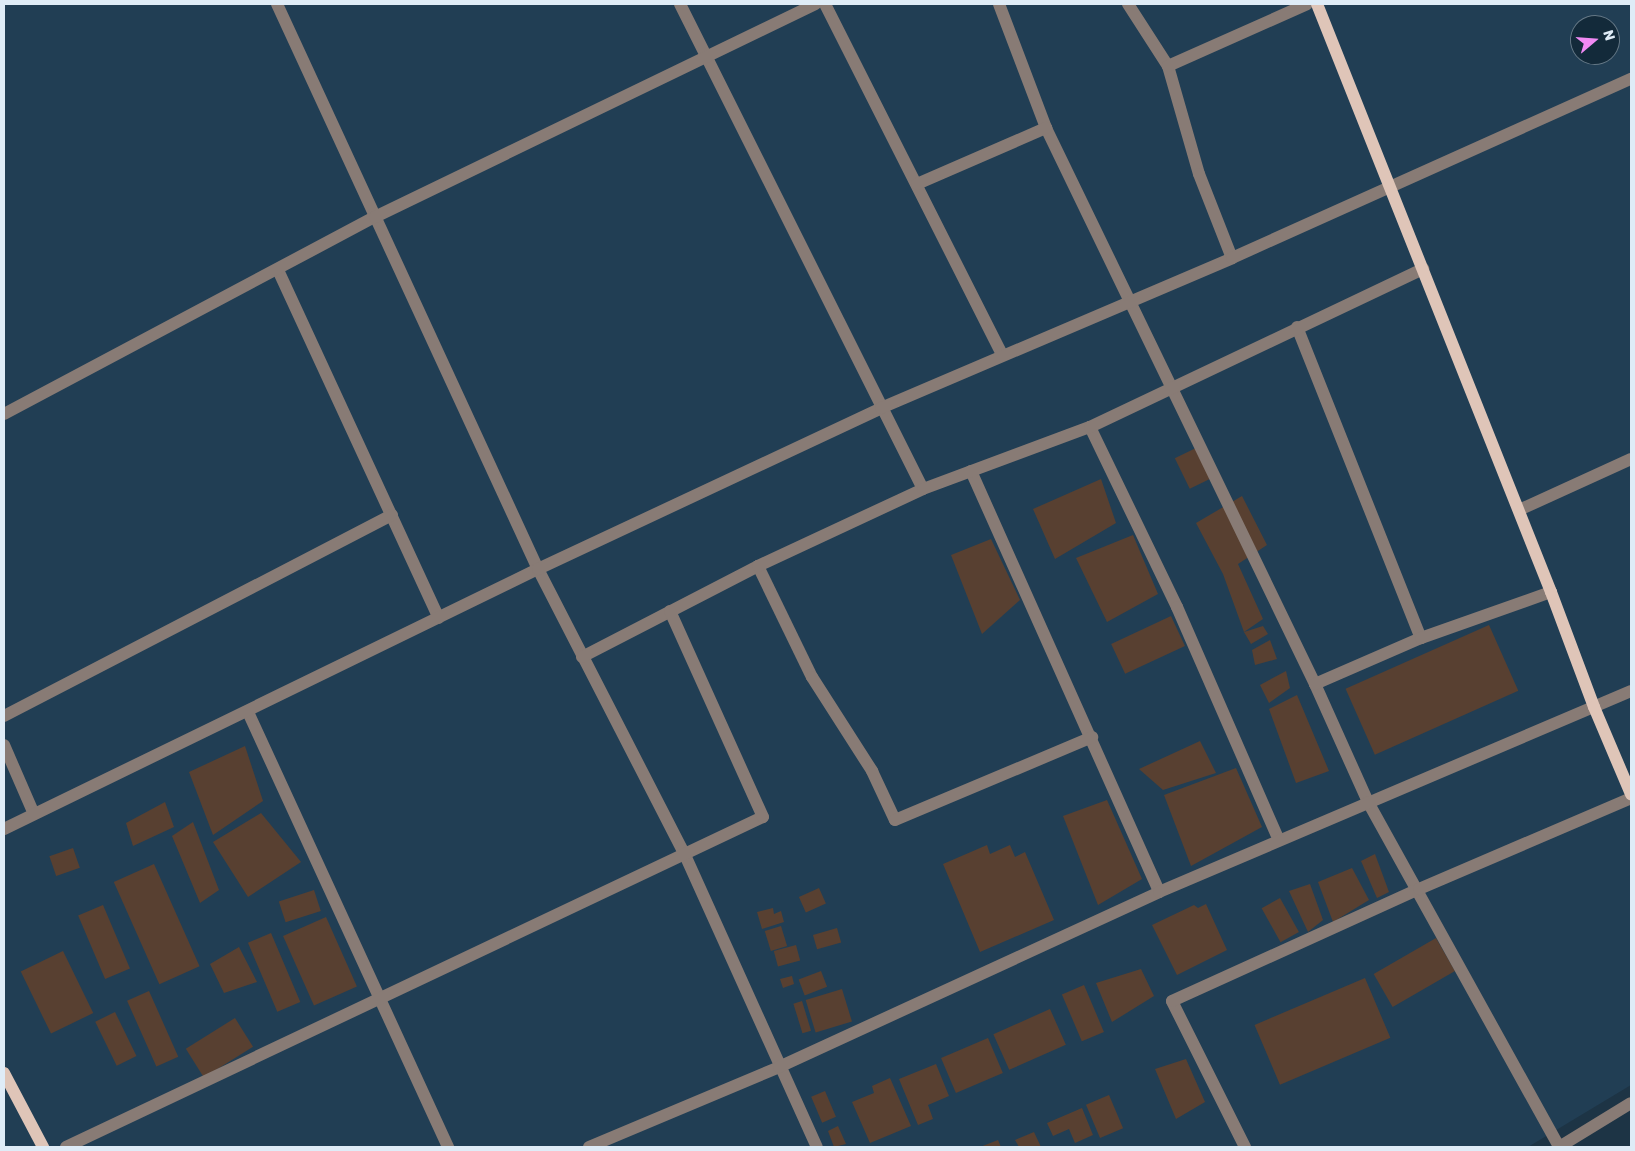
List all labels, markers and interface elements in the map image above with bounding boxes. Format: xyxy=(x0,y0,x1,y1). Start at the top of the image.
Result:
north arrow xyxy=(1570,15,1620,65)
text: N xyxy=(1599,28,1618,43)

